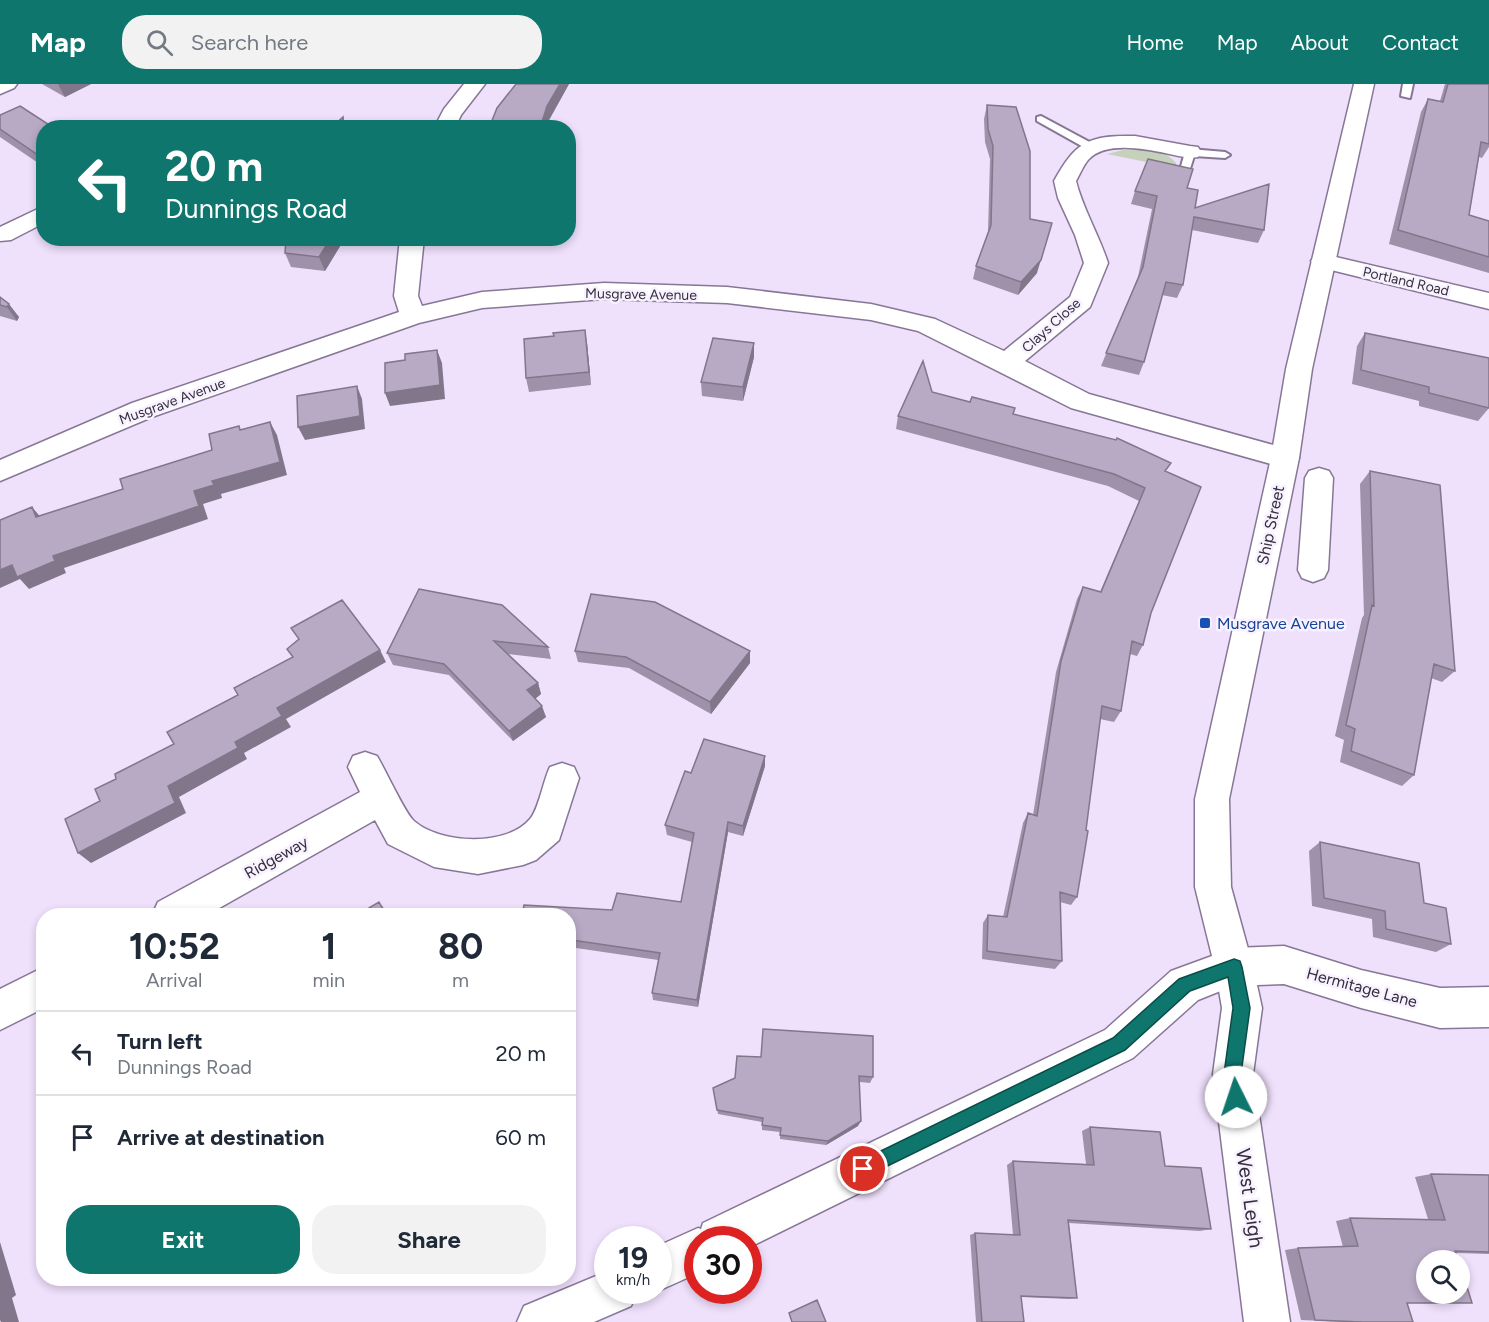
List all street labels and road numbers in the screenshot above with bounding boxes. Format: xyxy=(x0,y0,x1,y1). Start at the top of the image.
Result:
street label: Portland Road xyxy=(1361,263,1451,300)
street label: Musgrave Avenue xyxy=(585,285,697,304)
street label: Clays Close xyxy=(1019,294,1084,356)
street label: Musgrave Avenue xyxy=(117,374,228,429)
street label: Ship Street xyxy=(1253,484,1288,567)
street label: Ridgeway xyxy=(241,832,312,883)
street label: Hermitage Lane xyxy=(1304,964,1420,1011)
street label: West Leigh xyxy=(1231,1147,1269,1249)

